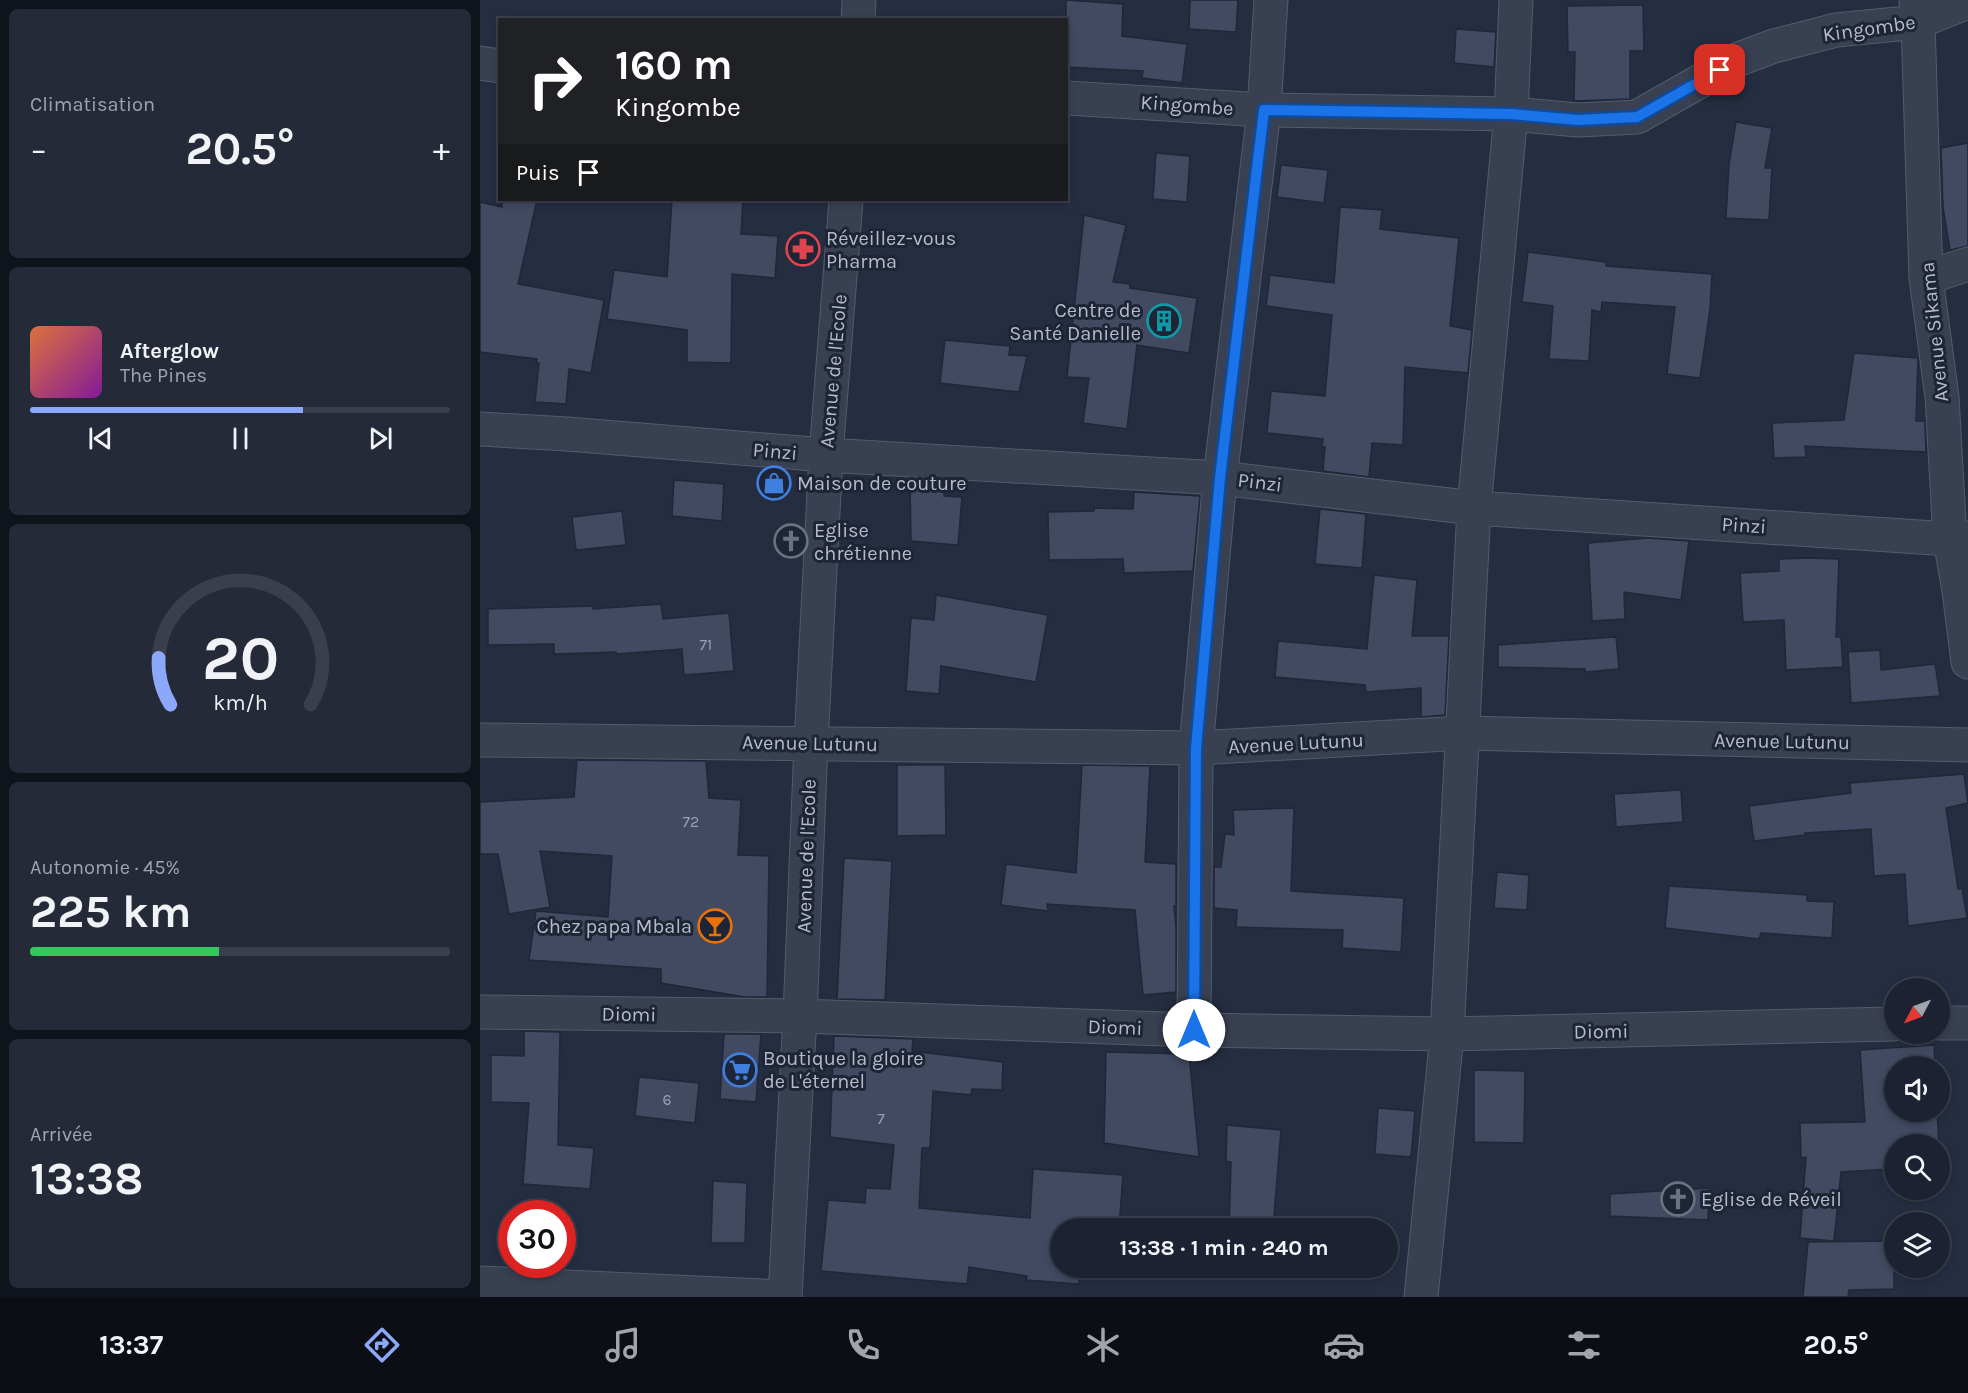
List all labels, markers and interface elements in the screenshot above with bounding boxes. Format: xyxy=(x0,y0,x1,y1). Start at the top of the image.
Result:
street label: Kingombe xyxy=(1821,11,1917,46)
text: 160 m xyxy=(615,40,733,90)
icon: right xyxy=(516,42,594,120)
pin xyxy=(1694,44,1745,95)
icon: arrive xyxy=(1703,53,1736,86)
text: Kingombe xyxy=(615,91,741,123)
street label: Kingombe xyxy=(1140,91,1234,120)
text: Climatisation xyxy=(30,93,155,116)
text: 20.5° xyxy=(185,123,295,175)
text: − xyxy=(30,130,47,168)
text: + xyxy=(433,130,450,168)
icon: arrive xyxy=(572,156,605,189)
text: Puis xyxy=(516,160,560,186)
place label: Réveillez-vous Pharma xyxy=(826,227,956,273)
pharmacy icon: Réveillez-vous Pharma xyxy=(785,231,821,267)
street label: Avenue Sikama xyxy=(1916,261,1953,403)
street label: Avenue de l'Ecole xyxy=(815,293,852,449)
place label: Centre de Santé Danielle xyxy=(1009,299,1141,345)
building icon: Centre de Santé Danielle xyxy=(1146,303,1182,339)
text: Afterglow xyxy=(120,338,219,364)
text: The Pines xyxy=(120,364,207,387)
icon: previous xyxy=(84,422,117,455)
icon: pause xyxy=(224,422,257,455)
icon: next xyxy=(364,422,397,455)
street label: Pinzi xyxy=(752,438,798,465)
shop icon: Maison de couture xyxy=(756,465,792,501)
street label: Pinzi xyxy=(1236,468,1283,497)
place label: Maison de couture xyxy=(797,472,967,495)
street label: Pinzi xyxy=(1721,512,1767,539)
place label: Eglise chrétienne xyxy=(814,519,912,565)
church icon: Eglise chrétienne xyxy=(773,523,809,559)
text: 20 xyxy=(201,623,279,696)
house number: 71 xyxy=(700,635,712,654)
text: km/h xyxy=(213,691,267,716)
street label: Avenue Lutunu xyxy=(1228,728,1364,759)
street label: Avenue Lutunu xyxy=(1714,729,1850,754)
street label: Avenue Lutunu xyxy=(742,731,878,756)
street label: Avenue de l'Ecole xyxy=(792,779,821,933)
house number: 72 xyxy=(683,812,699,831)
text: Autonomie · 45% xyxy=(30,856,180,879)
text: 225 km xyxy=(30,886,191,938)
bar icon: Chez papa Mbala xyxy=(697,908,733,944)
place label: Chez papa Mbala xyxy=(537,915,692,938)
north arrow xyxy=(1884,978,1950,1044)
map controls xyxy=(1884,978,1950,1278)
position arrow xyxy=(1162,998,1226,1062)
street label: Diomi xyxy=(601,1003,657,1026)
street label: Diomi xyxy=(1087,1015,1143,1040)
street label: Diomi xyxy=(1573,1020,1629,1043)
place label: Boutique la gloire de L'éternel xyxy=(763,1047,923,1093)
supermarket icon: Boutique la gloire de L'éternel xyxy=(722,1052,758,1088)
button: sound xyxy=(1884,1056,1950,1122)
house number: 6 xyxy=(662,1090,672,1109)
house number: 7 xyxy=(877,1109,885,1128)
text: Arrivée xyxy=(30,1123,93,1146)
button: search xyxy=(1884,1134,1950,1200)
text: 13:38 xyxy=(30,1153,143,1205)
church icon: Eglise de Réveil xyxy=(1660,1181,1696,1217)
place label: Eglise de Réveil xyxy=(1701,1188,1842,1211)
speed limit sign: 30 xyxy=(498,1200,576,1278)
button: layers xyxy=(1884,1212,1950,1278)
text: 13:38 · 1 min · 240 m xyxy=(1119,1235,1329,1261)
icon: directions xyxy=(361,1324,403,1366)
icon: music xyxy=(602,1324,644,1366)
icon: phone xyxy=(842,1324,884,1366)
icon: climate xyxy=(1082,1324,1124,1366)
icon: car xyxy=(1323,1324,1365,1366)
icon: filters xyxy=(1563,1324,1605,1366)
text: 13:37 xyxy=(99,1329,163,1361)
text: 20.5° xyxy=(1803,1329,1869,1361)

